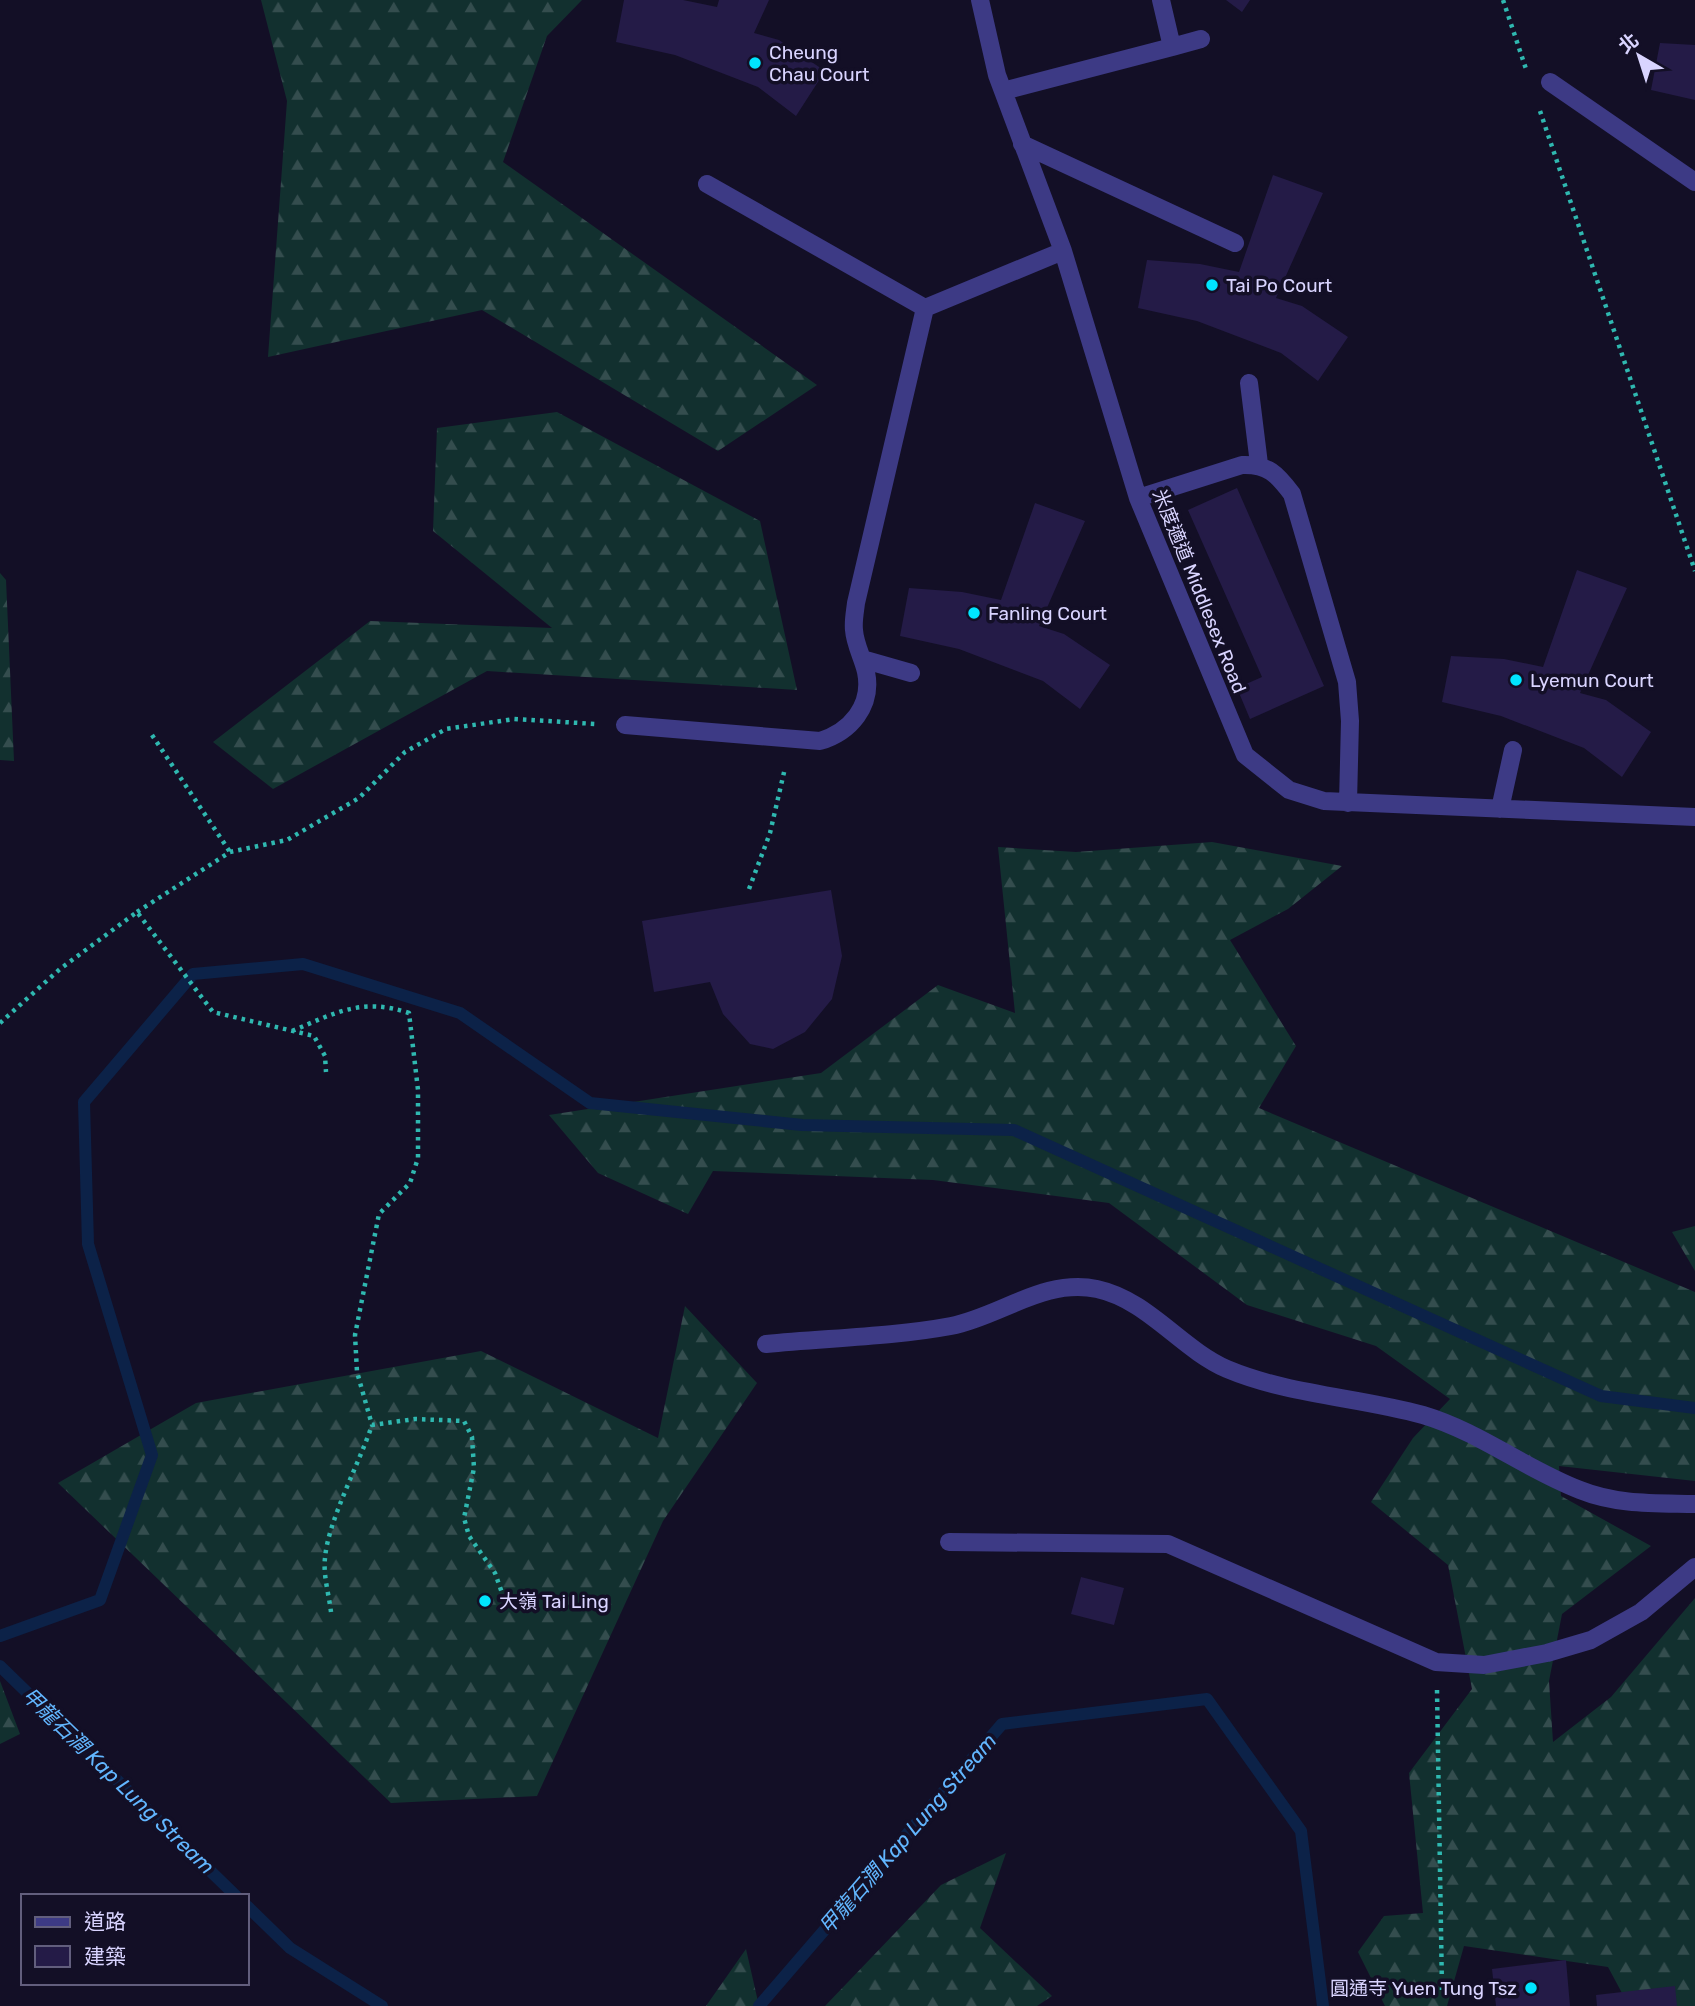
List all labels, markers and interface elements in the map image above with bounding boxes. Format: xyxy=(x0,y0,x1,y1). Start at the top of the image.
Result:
north arrow xyxy=(1604,21,1674,91)
text: 北 xyxy=(1614,28,1643,58)
place label: Cheung Chau Court xyxy=(769,41,870,86)
marker: Cheung Chau Court xyxy=(747,55,763,71)
place label: Tai Po Court xyxy=(1226,274,1333,297)
marker: Tai Po Court xyxy=(1204,277,1220,293)
street label: 米度適道 Middlesex Road xyxy=(1148,486,1251,697)
place label: Fanling Court xyxy=(988,602,1107,625)
marker: Fanling Court xyxy=(966,605,982,621)
place label: Lyemun Court xyxy=(1530,669,1654,692)
marker: Lyemun Court xyxy=(1508,672,1524,688)
place label: 大嶺 Tai Ling xyxy=(499,1590,609,1613)
marker: 大嶺 Tai Ling xyxy=(477,1593,493,1609)
water label: 甲龍石澗 Kap Lung Stream xyxy=(17,1682,220,1879)
water label: 甲龍石澗 Kap Lung Stream xyxy=(814,1728,1002,1939)
legend xyxy=(21,1894,248,1985)
text: 道路 xyxy=(84,1909,126,1934)
text: 建築 xyxy=(84,1944,126,1969)
place label: 圓通寺 Yuen Tung Tsz xyxy=(1330,1977,1517,2000)
marker: 圓通寺 Yuen Tung Tsz xyxy=(1523,1980,1539,1996)

